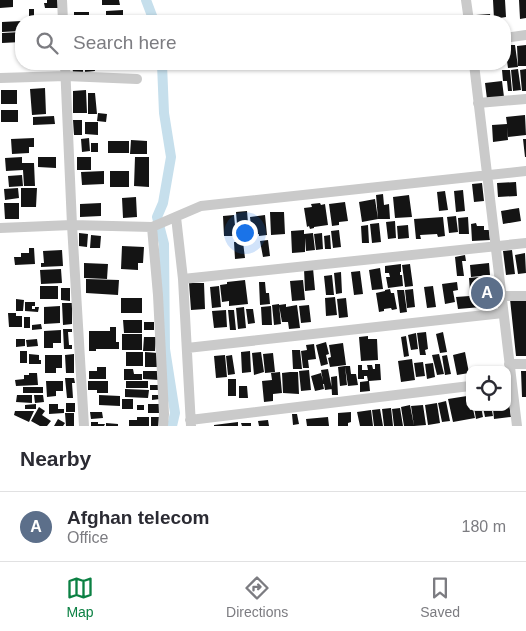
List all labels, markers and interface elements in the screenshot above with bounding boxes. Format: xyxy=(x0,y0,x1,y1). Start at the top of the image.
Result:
search box xyxy=(15,15,511,70)
icon: search xyxy=(33,29,61,57)
text: Search here xyxy=(73,32,177,53)
your location xyxy=(232,220,258,246)
pin: A xyxy=(471,274,503,312)
map controls xyxy=(466,366,511,411)
button: locate xyxy=(466,366,511,411)
text: Nearby xyxy=(20,447,91,470)
text: Afghan telecom xyxy=(67,507,210,528)
text: A xyxy=(30,518,42,535)
text: 180 m xyxy=(462,518,506,535)
text: Office xyxy=(67,529,109,546)
tab: Map xyxy=(66,574,94,620)
tab: Directions xyxy=(226,574,288,620)
tab: Saved xyxy=(420,574,460,620)

